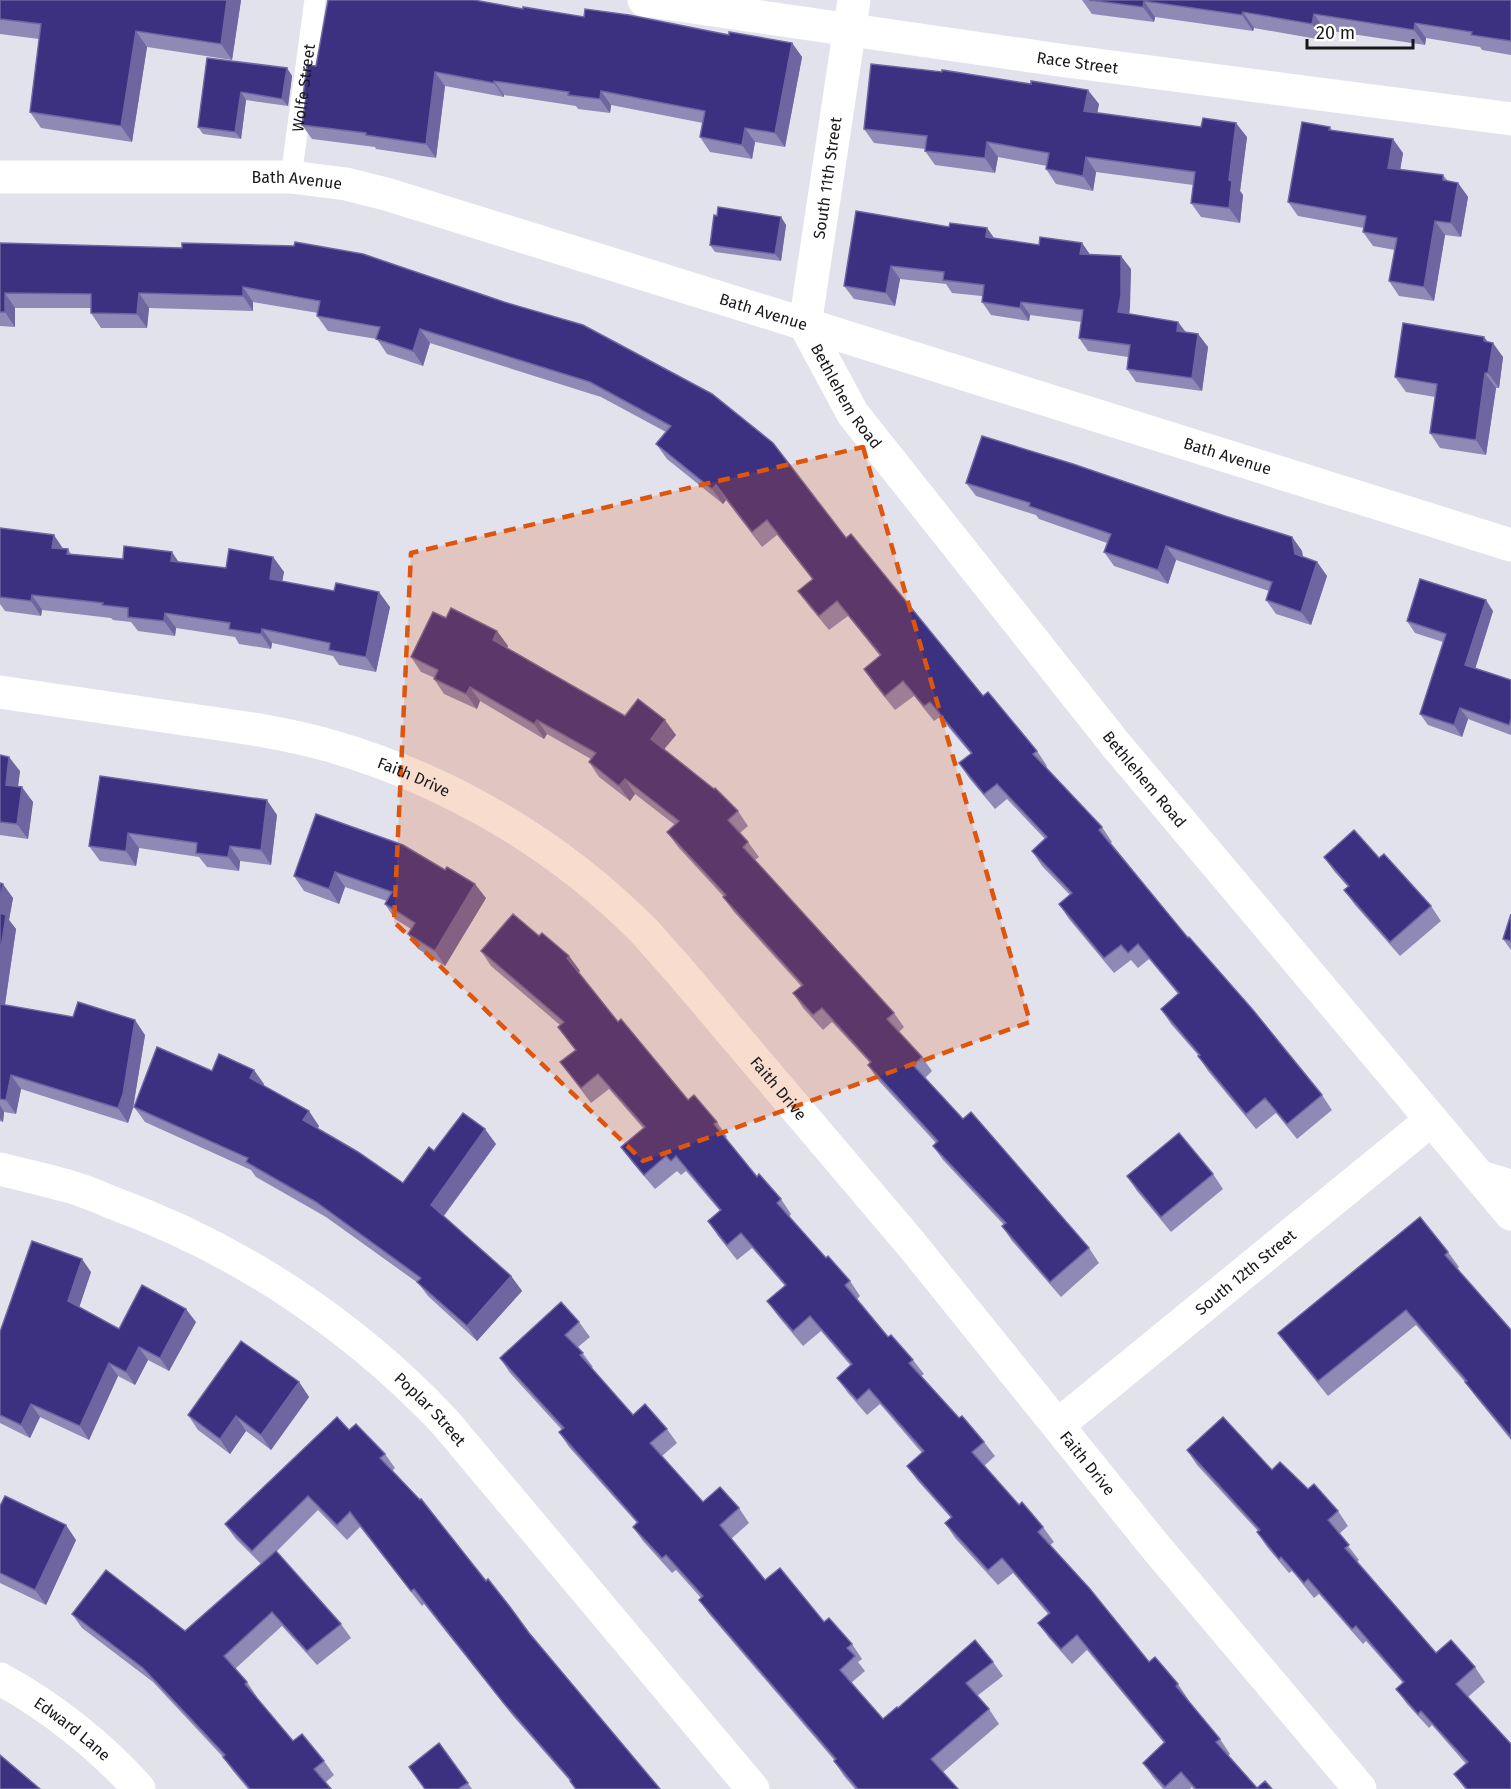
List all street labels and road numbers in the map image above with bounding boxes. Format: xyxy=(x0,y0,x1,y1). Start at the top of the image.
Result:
street label: Wolfe Street xyxy=(288,42,319,133)
street label: Race Street xyxy=(1035,48,1120,78)
street label: South 11th Street xyxy=(810,116,846,240)
street label: Bath Avenue xyxy=(251,168,343,193)
street label: Bath Avenue xyxy=(717,289,810,334)
street label: Bethlehem Road xyxy=(807,340,886,452)
street label: Bath Avenue xyxy=(1181,433,1274,479)
street label: Bethlehem Road xyxy=(1098,727,1190,831)
street label: Faith Drive xyxy=(375,753,453,801)
street label: Faith Drive xyxy=(746,1053,811,1124)
street label: South 12th Street xyxy=(1191,1225,1300,1319)
street label: Poplar Street xyxy=(390,1369,470,1450)
street label: Faith Drive xyxy=(1056,1427,1119,1499)
street label: Edward Lane xyxy=(30,1693,114,1765)

